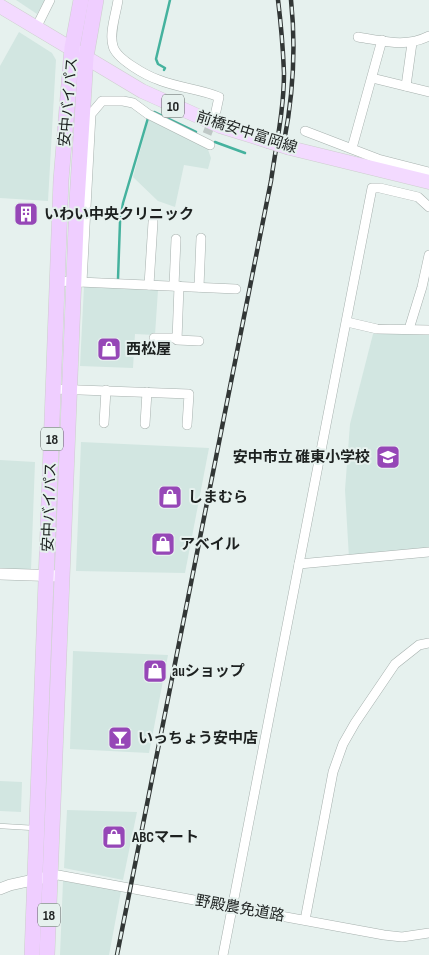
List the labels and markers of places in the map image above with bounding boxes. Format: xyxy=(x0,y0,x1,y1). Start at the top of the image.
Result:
building icon: いわい中央クリニック xyxy=(13,201,39,227)
place label: いわい中央クリニック xyxy=(44,205,194,224)
shop icon: 西松屋 xyxy=(96,336,122,362)
place label: 西松屋 xyxy=(126,340,171,359)
school or university icon: 安中市立 碓東小学校 xyxy=(375,444,401,470)
place label: 安中市立 碓東小学校 xyxy=(233,448,370,467)
shop icon: しまむら xyxy=(157,484,183,510)
place label: しまむら xyxy=(188,488,248,507)
shop icon: アベイル xyxy=(150,531,176,557)
place label: アベイル xyxy=(180,535,240,554)
shop icon: auショップ xyxy=(142,658,168,684)
place label: auショップ xyxy=(172,662,245,681)
bar icon: いっちょう安中店 xyxy=(107,725,133,751)
place label: いっちょう安中店 xyxy=(138,729,258,748)
shop icon: ABCマート xyxy=(101,824,127,850)
place label: ABCマート xyxy=(131,828,199,847)

